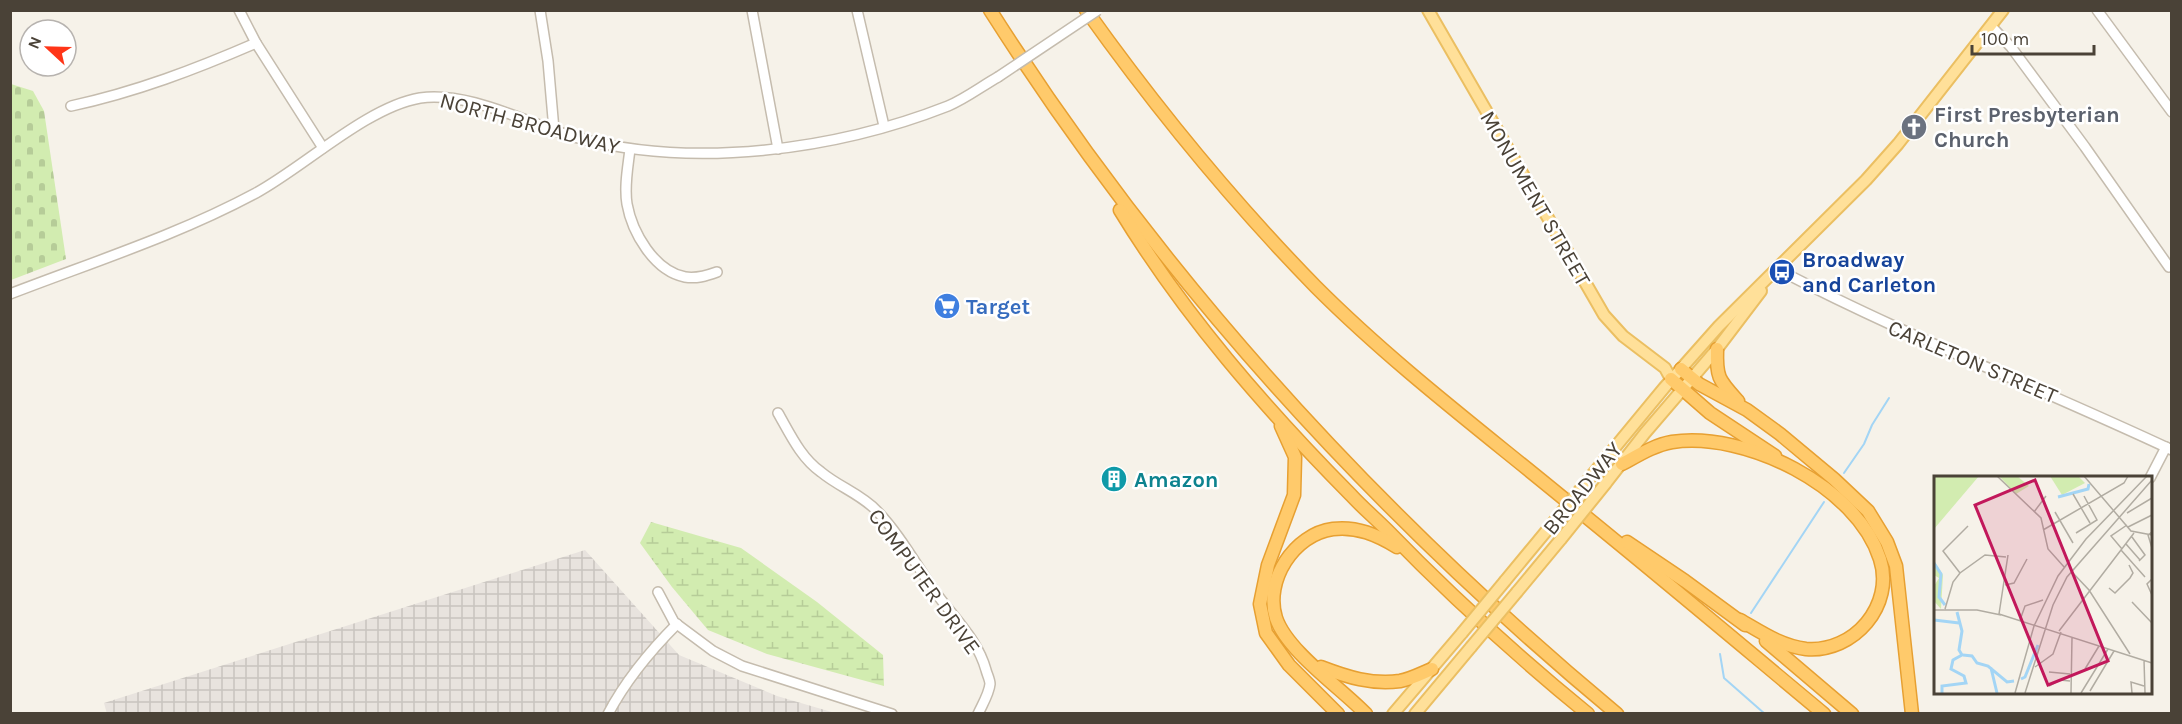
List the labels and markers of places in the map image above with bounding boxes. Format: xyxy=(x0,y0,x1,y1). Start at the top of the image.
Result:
place label: First Presbyterian Church xyxy=(1934,102,2120,153)
church icon: First Presbyterian Church xyxy=(1899,112,1929,142)
place label: Broadway and Carleton xyxy=(1802,247,1936,298)
bus stop icon: Broadway and Carleton xyxy=(1767,257,1797,287)
supermarket icon: Target xyxy=(932,291,962,321)
place label: Target xyxy=(966,294,1030,320)
building icon: Amazon xyxy=(1099,464,1129,494)
place label: Amazon xyxy=(1134,467,1219,493)

